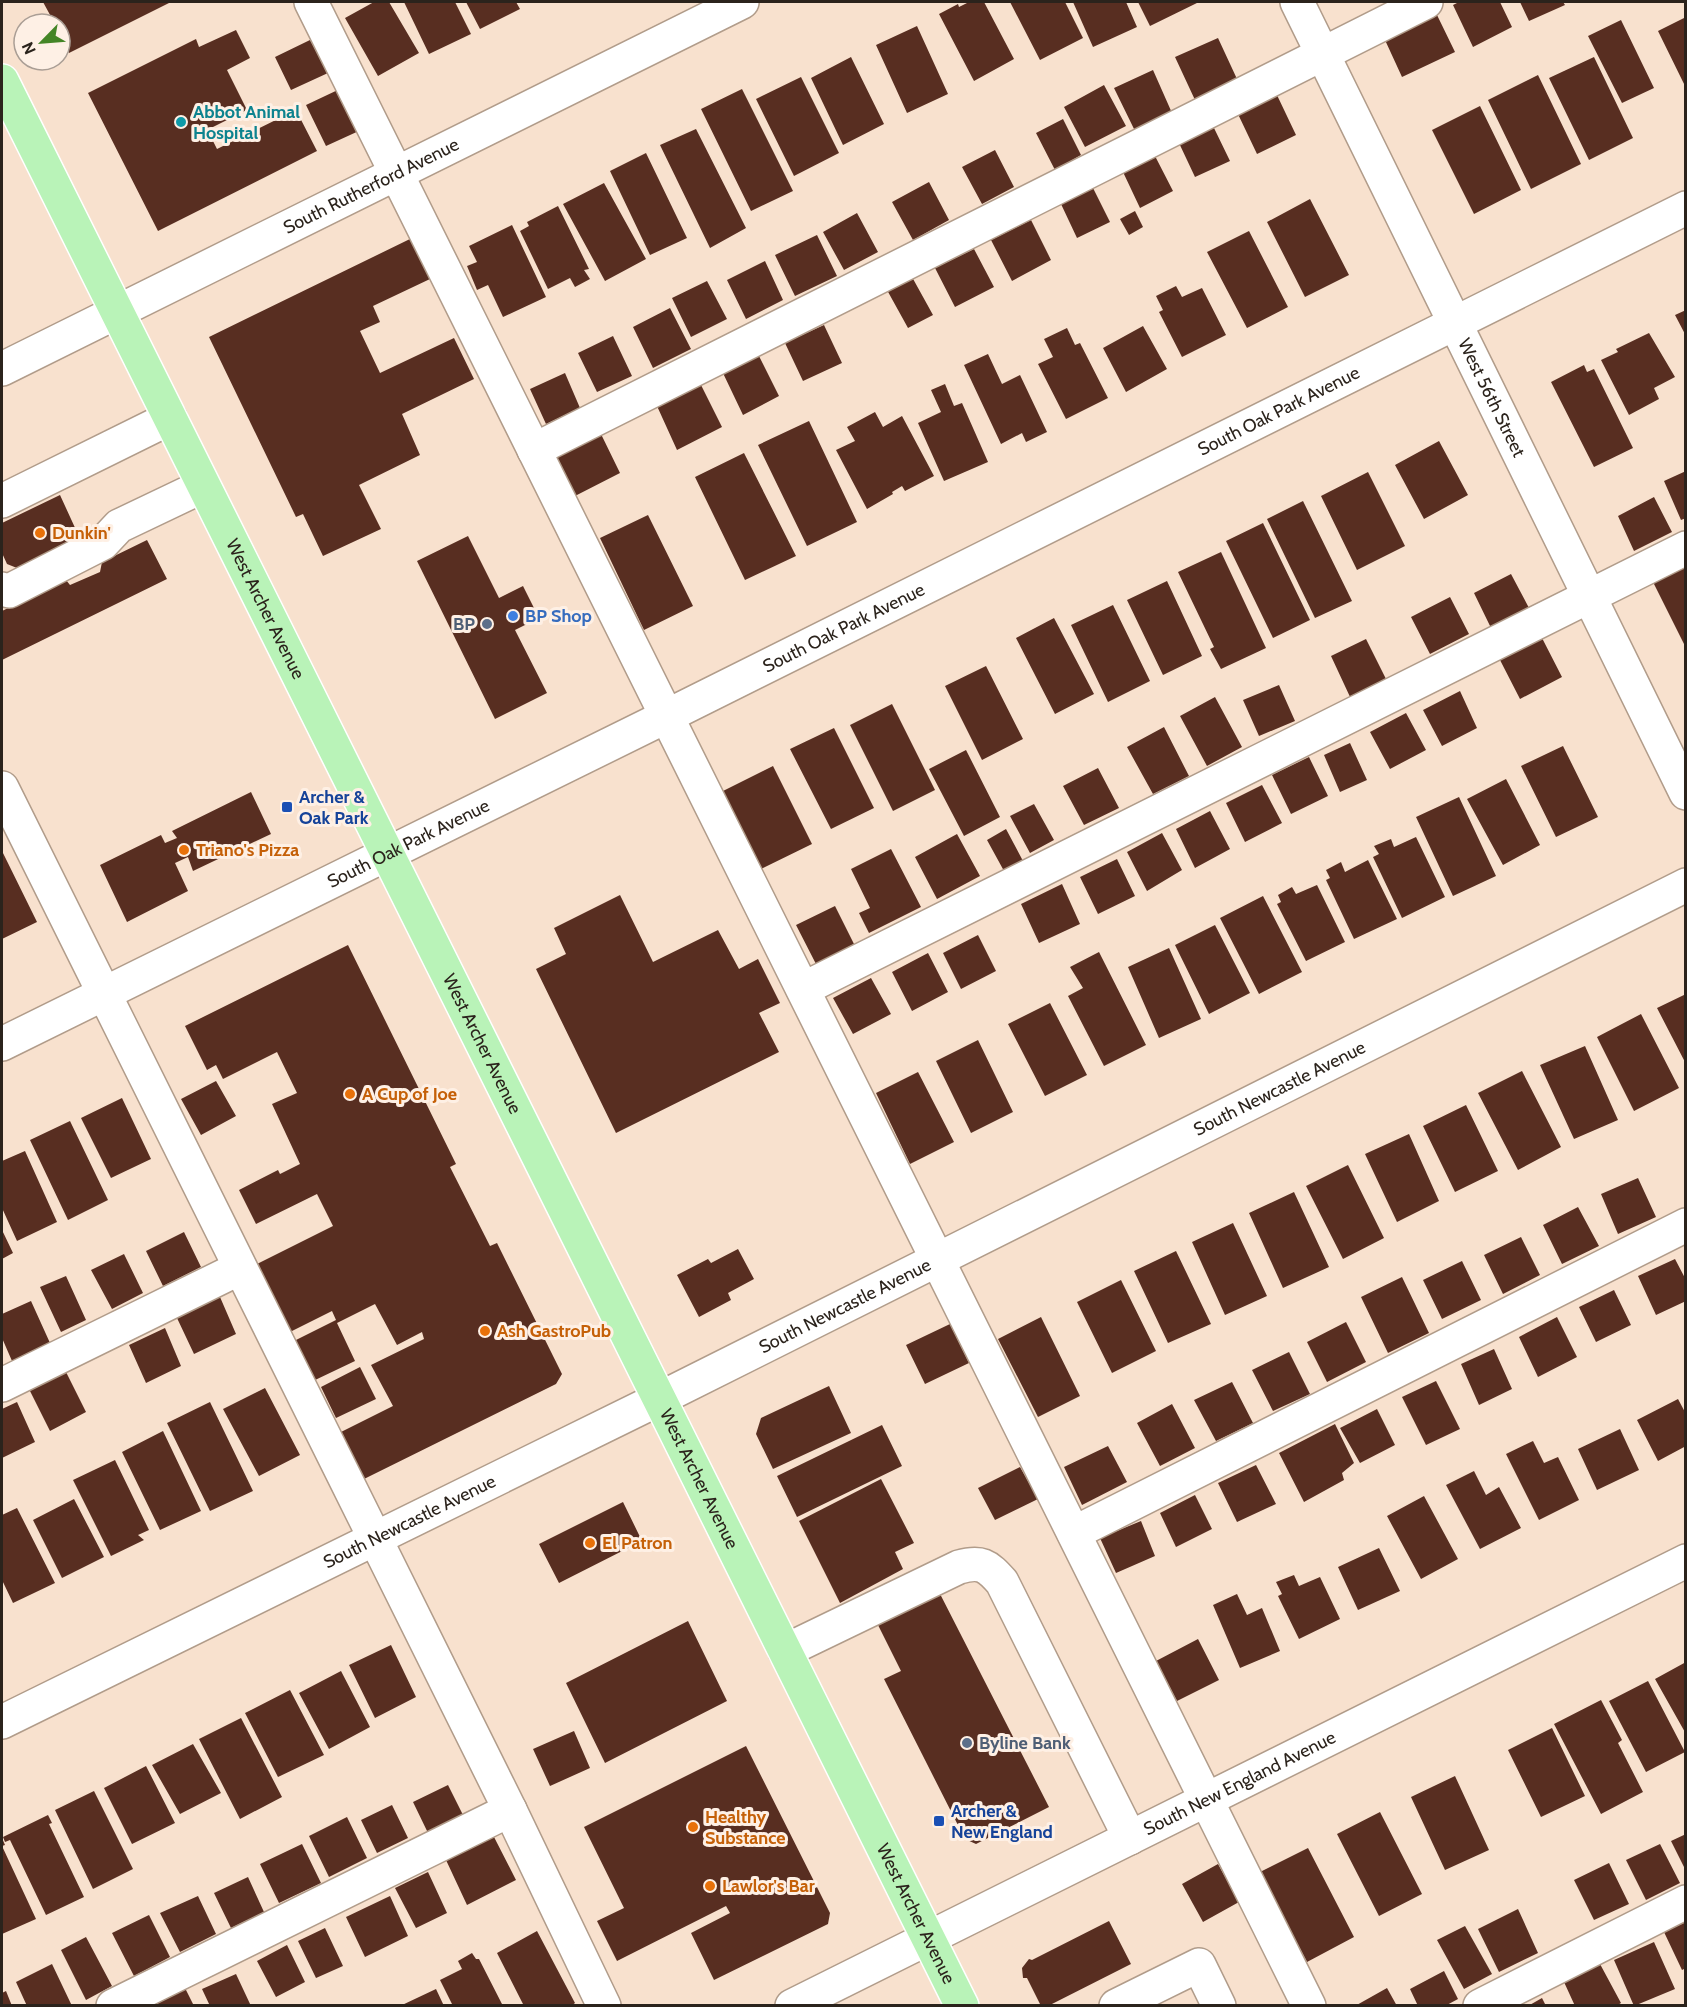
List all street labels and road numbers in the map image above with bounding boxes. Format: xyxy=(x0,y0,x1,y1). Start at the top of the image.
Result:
street label: South Rutherford Avenue xyxy=(280,133,462,239)
street label: West 56th Street xyxy=(1453,335,1530,461)
street label: South Oak Park Avenue xyxy=(1194,362,1363,461)
street label: West Archer Avenue xyxy=(221,535,309,683)
street label: South Oak Park Avenue xyxy=(759,578,928,677)
street label: South Oak Park Avenue xyxy=(324,794,493,893)
street label: West Archer Avenue xyxy=(438,970,526,1118)
street label: South Newcastle Avenue xyxy=(1190,1036,1369,1141)
street label: South Newcastle Avenue xyxy=(755,1254,934,1358)
street label: West Archer Avenue xyxy=(655,1405,743,1553)
street label: South Newcastle Avenue xyxy=(320,1470,499,1573)
street label: South New England Avenue xyxy=(1140,1726,1339,1840)
street label: West Archer Avenue xyxy=(872,1840,960,1987)

